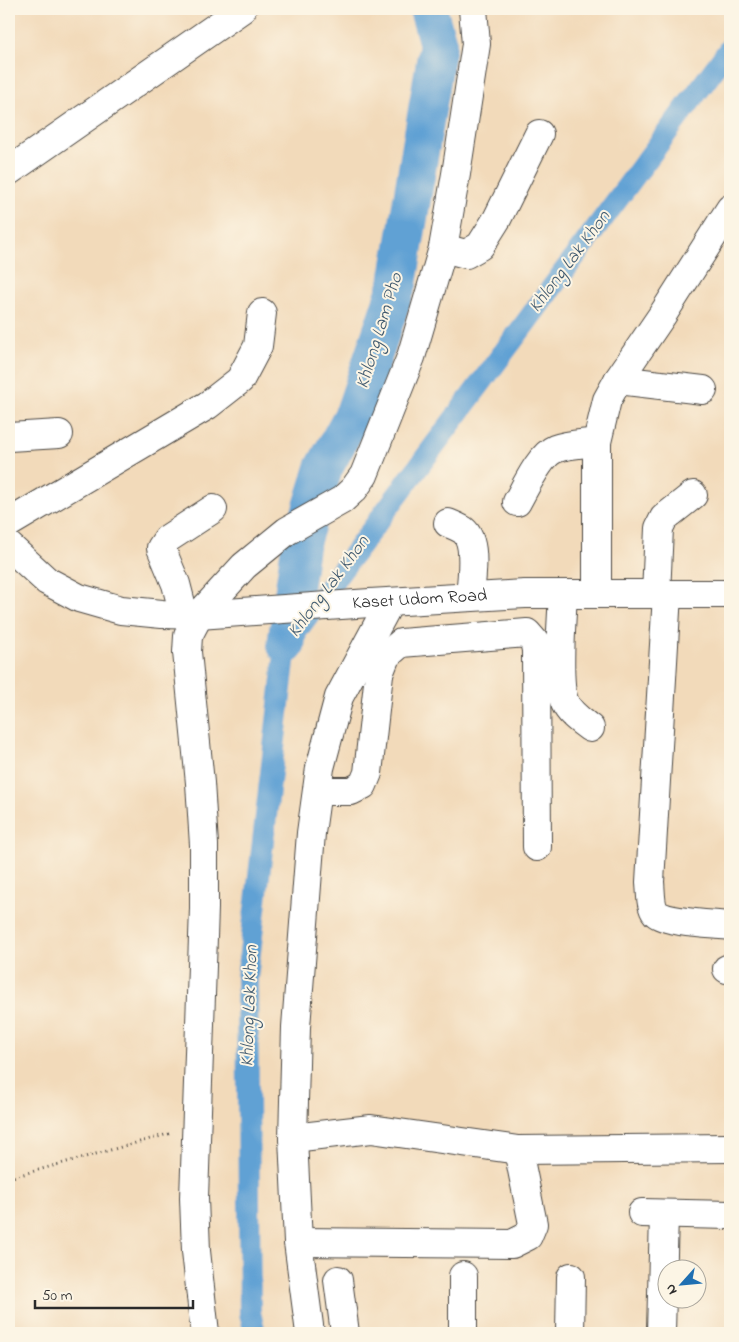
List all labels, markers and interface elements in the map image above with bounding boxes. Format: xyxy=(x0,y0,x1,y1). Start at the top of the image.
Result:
water label: Khlong Lak Khon xyxy=(523,205,619,319)
water label: Khlong Lam Pho xyxy=(350,269,412,392)
water label: Khlong Lak Khon xyxy=(282,530,378,644)
street label: Kaset Udom Road xyxy=(352,583,488,617)
water label: Khlong Lak Khon xyxy=(234,944,267,1067)
north arrow xyxy=(656,1260,706,1310)
scale bar xyxy=(35,1277,192,1309)
text: N xyxy=(660,1280,683,1298)
text: 50 m xyxy=(42,1285,73,1307)

